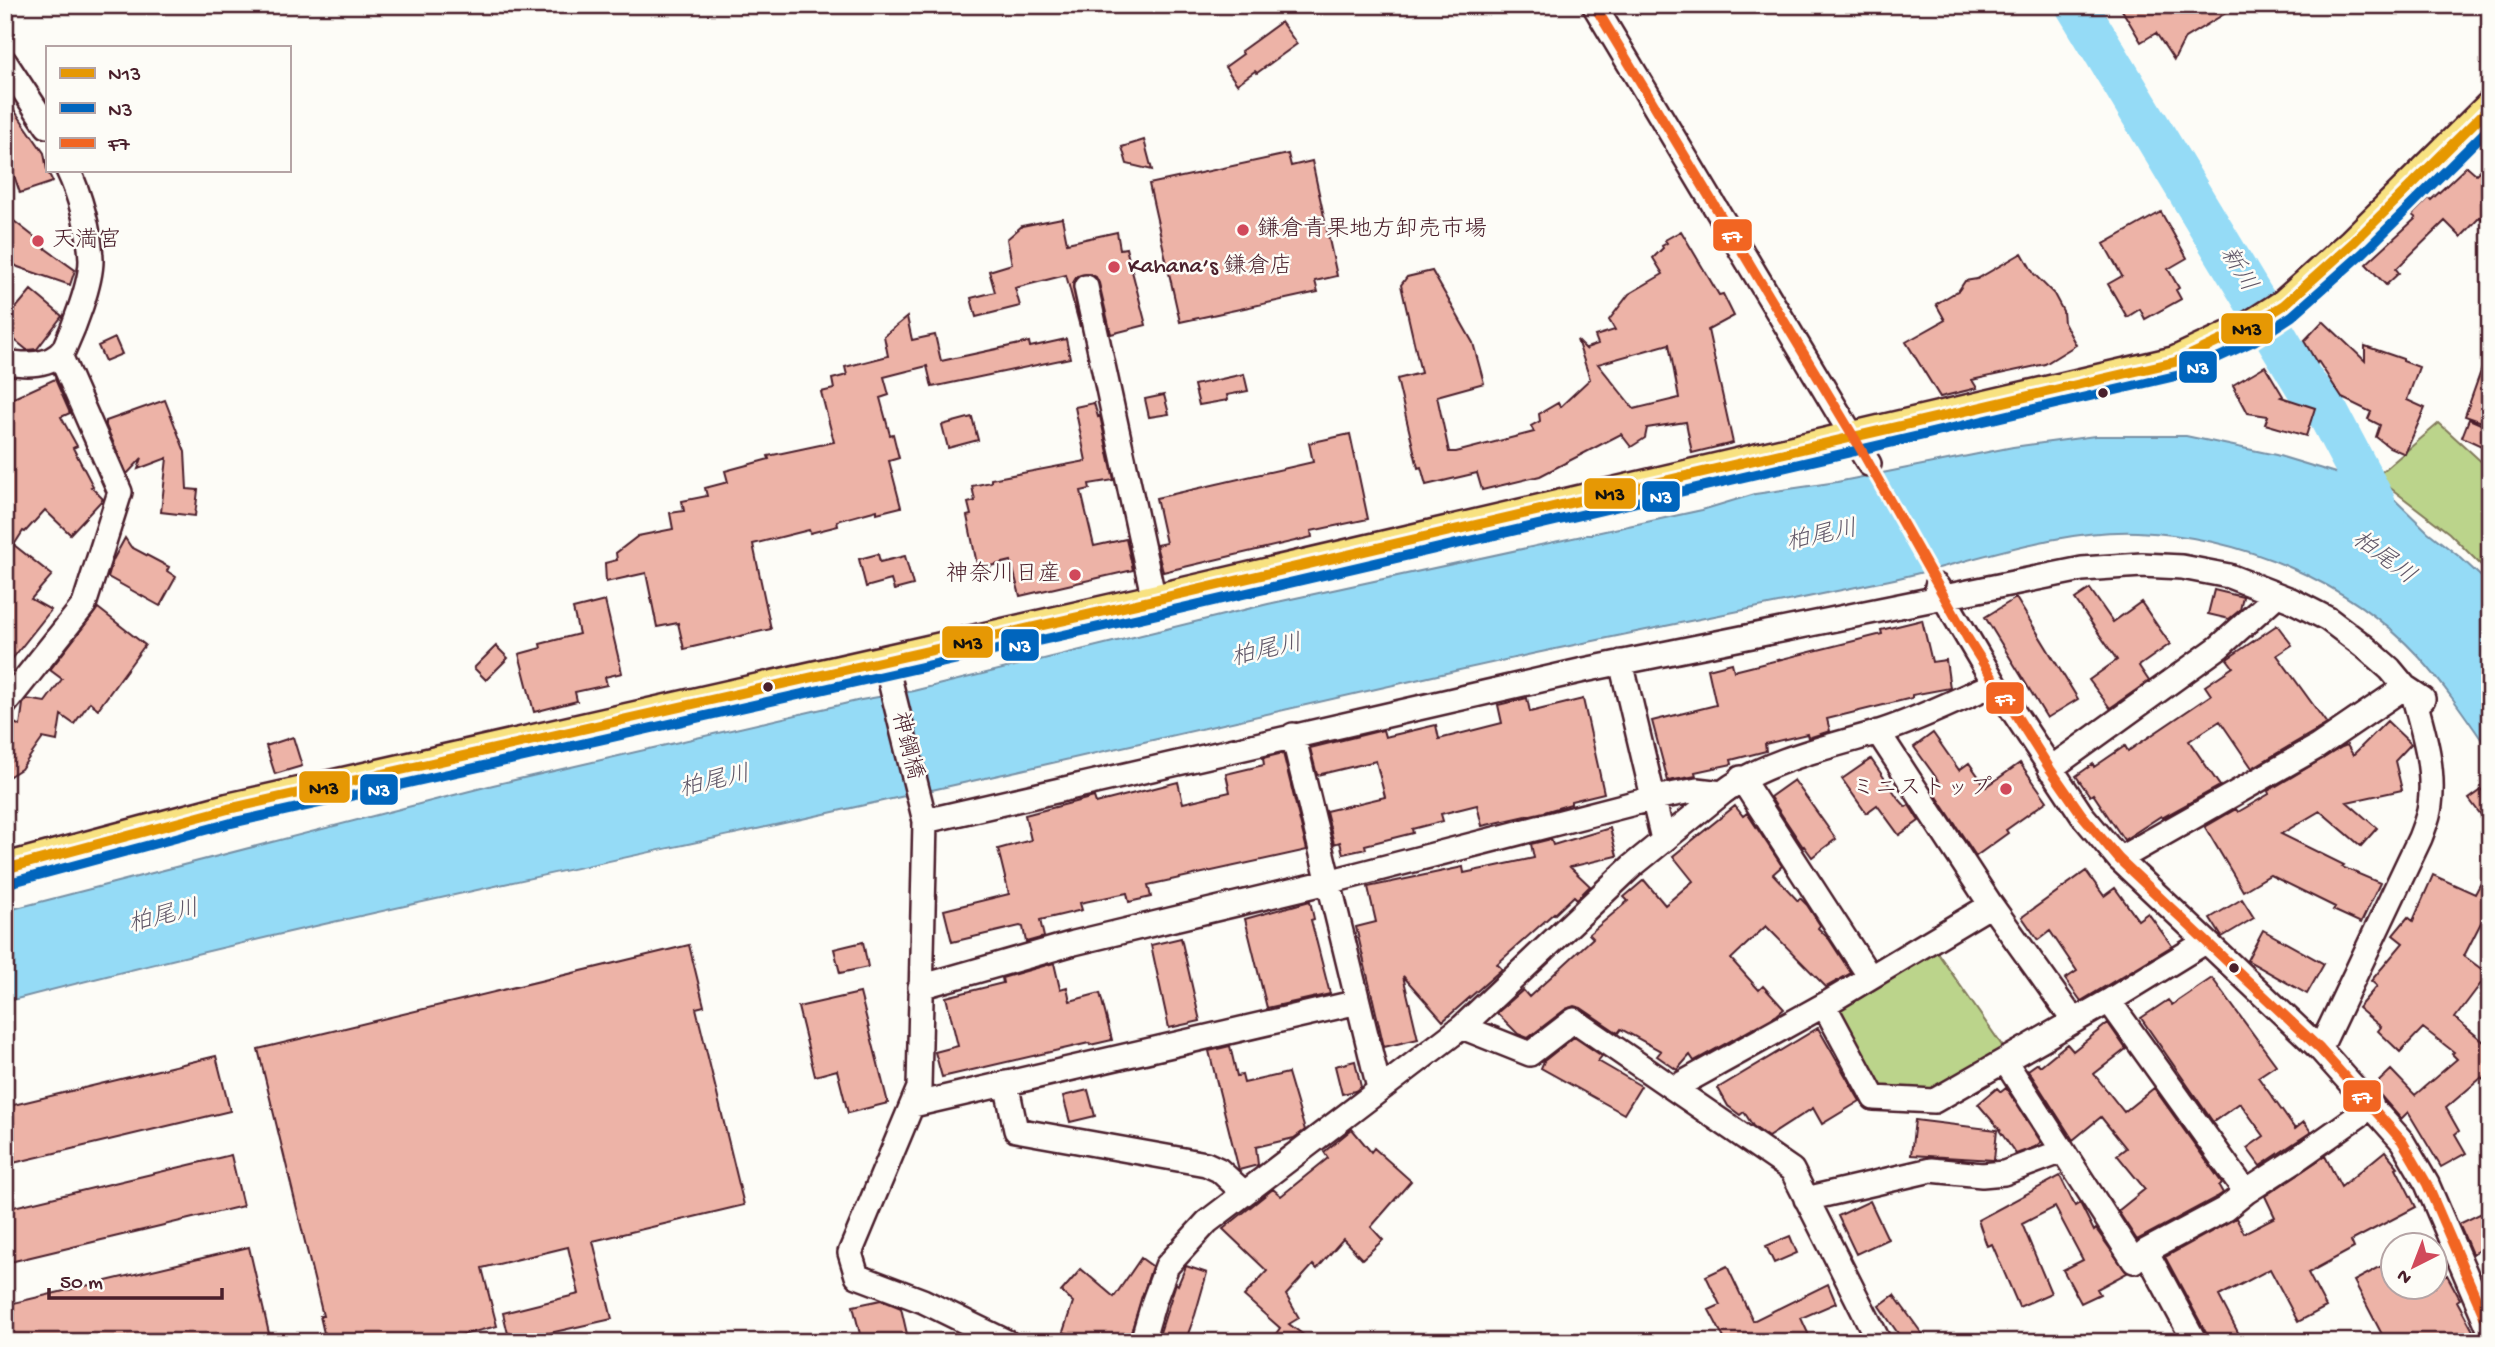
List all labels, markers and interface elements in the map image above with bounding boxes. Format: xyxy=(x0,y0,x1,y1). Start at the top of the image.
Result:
legend xyxy=(46,46,290,172)
text: N13 xyxy=(108,64,141,89)
text: N3 xyxy=(108,100,133,125)
text: F7 xyxy=(107,134,131,159)
place label: 鎌倉青果地方卸売市場 xyxy=(1257,216,1487,244)
line badge: F7 xyxy=(1712,218,1753,252)
marker: 鎌倉青果地方卸売市場 xyxy=(1235,222,1251,238)
place label: 天満宮 xyxy=(52,227,121,255)
text: F7 xyxy=(1721,227,1743,250)
marker: 天満宮 xyxy=(30,233,46,249)
water label: 新川 xyxy=(2212,242,2262,298)
place label: Kahana’s 鎌倉店 xyxy=(1128,253,1292,281)
marker: Kahana’s 鎌倉店 xyxy=(1106,259,1122,275)
line badge: N13 xyxy=(2220,312,2274,345)
text: N13 xyxy=(2232,320,2262,343)
line badge: N3 xyxy=(2178,350,2218,384)
text: N3 xyxy=(2187,359,2209,382)
unlabelled marker xyxy=(2096,386,2110,400)
line badge: N13 xyxy=(1583,477,1637,510)
line badge: N3 xyxy=(1641,480,1681,513)
text: N13 xyxy=(1595,485,1625,508)
text: N3 xyxy=(1650,488,1672,511)
water label: 柏尾川 xyxy=(1784,515,1860,559)
water label: 柏尾川 xyxy=(2346,526,2420,592)
place label: 神奈川日産 xyxy=(946,561,1061,589)
marker: 神奈川日産 xyxy=(1067,567,1083,583)
line badge: N13 xyxy=(941,625,994,659)
line badge: N3 xyxy=(1000,628,1040,662)
water label: 柏尾川 xyxy=(1229,630,1305,674)
text: N13 xyxy=(953,634,983,657)
text: N3 xyxy=(1009,637,1031,660)
unlabelled marker xyxy=(761,680,775,694)
line badge: F7 xyxy=(1985,681,2025,715)
text: F7 xyxy=(1994,690,2016,713)
street label: 神鋼橋 xyxy=(885,709,928,783)
water label: 柏尾川 xyxy=(677,761,753,805)
line badge: N13 xyxy=(298,770,351,804)
line badge: N3 xyxy=(359,773,399,806)
place label: ミニストップ xyxy=(1852,775,1992,803)
text: N13 xyxy=(309,779,339,802)
text: N3 xyxy=(368,781,390,804)
marker: ミニストップ xyxy=(1998,781,2014,797)
water label: 柏尾川 xyxy=(126,895,202,941)
unlabelled marker xyxy=(2227,961,2241,975)
line badge: F7 xyxy=(2342,1079,2382,1113)
text: F7 xyxy=(2351,1088,2373,1111)
north arrow xyxy=(2380,1232,2450,1302)
scale bar xyxy=(49,1256,222,1300)
text: N xyxy=(2393,1263,2417,1289)
text: 50 m xyxy=(60,1272,103,1297)

